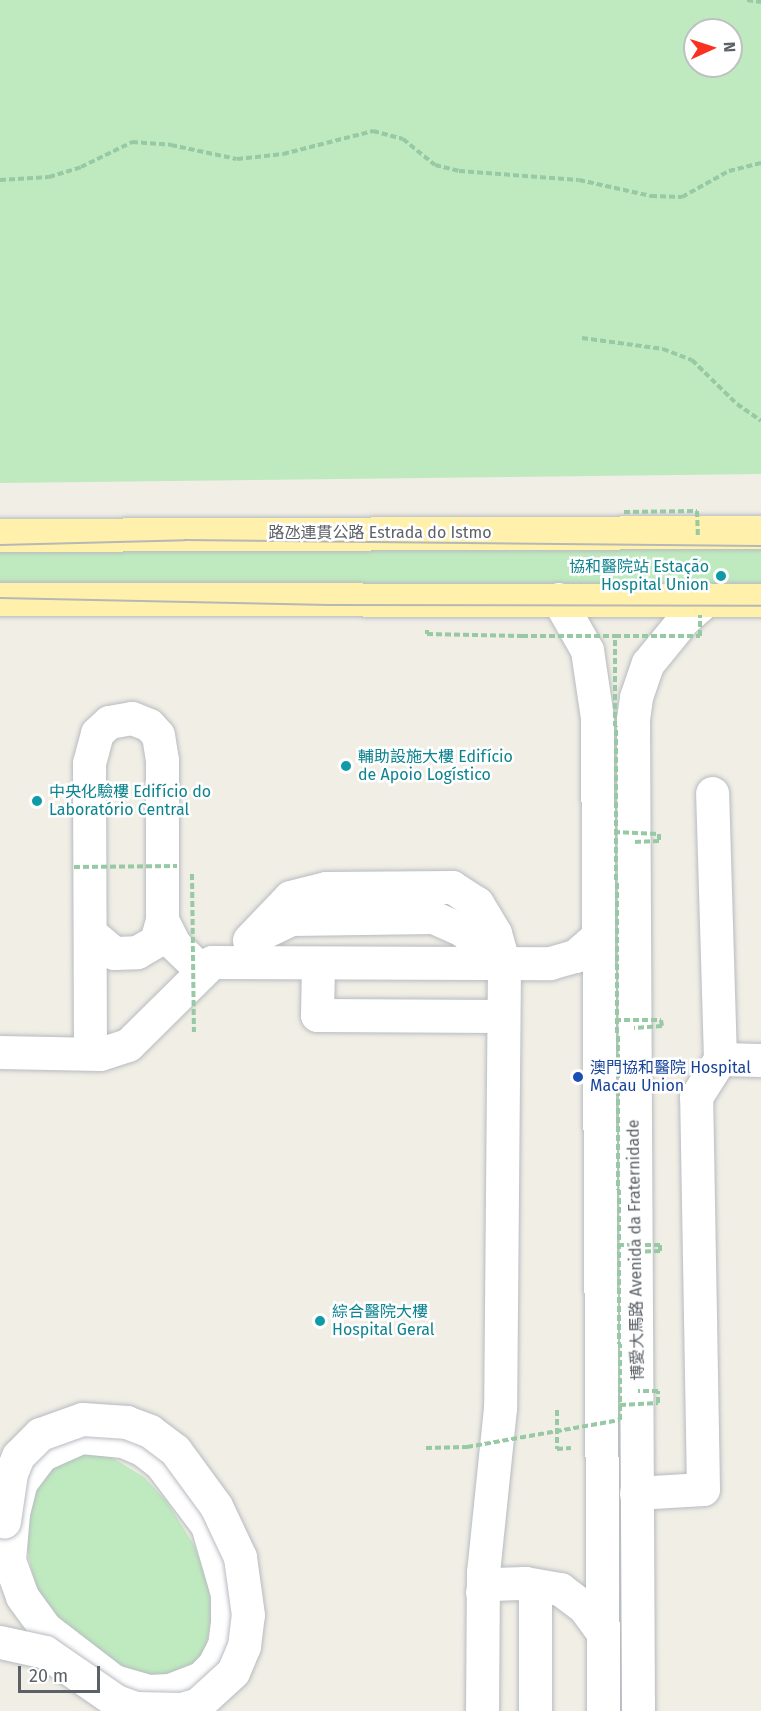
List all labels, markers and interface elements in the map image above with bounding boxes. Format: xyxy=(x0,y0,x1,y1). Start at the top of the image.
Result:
north arrow xyxy=(683,18,743,78)
text: N xyxy=(720,41,739,53)
street label: 路氹連貫公路 Estrada do Istmo xyxy=(269,523,491,543)
place label: 協和醫院站 Estação Hospital Union xyxy=(569,557,709,595)
marker: 協和醫院站 Estação Hospital Union xyxy=(714,569,728,583)
place label: 輔助設施大樓 Edifício de Apoio Logístico xyxy=(358,747,513,785)
marker: 輔助設施大樓 Edifício de Apoio Logístico xyxy=(339,759,353,773)
place label: 中央化驗樓 Edifício do Laboratório Central xyxy=(49,782,211,820)
marker: 中央化驗樓 Edifício do Laboratório Central xyxy=(30,794,44,808)
place label: 澳門協和醫院 Hospital Macau Union xyxy=(590,1058,751,1096)
marker: 澳門協和醫院 Hospital Macau Union xyxy=(571,1070,585,1084)
street label: 博愛大馬路 Avenida da Fraternidade xyxy=(624,1119,648,1381)
place label: 綜合醫院大樓 Hospital Geral xyxy=(332,1302,435,1340)
marker: 綜合醫院大樓 Hospital Geral xyxy=(313,1314,327,1328)
scale bar xyxy=(21,1654,104,1692)
text: 20 m xyxy=(29,1665,68,1687)

